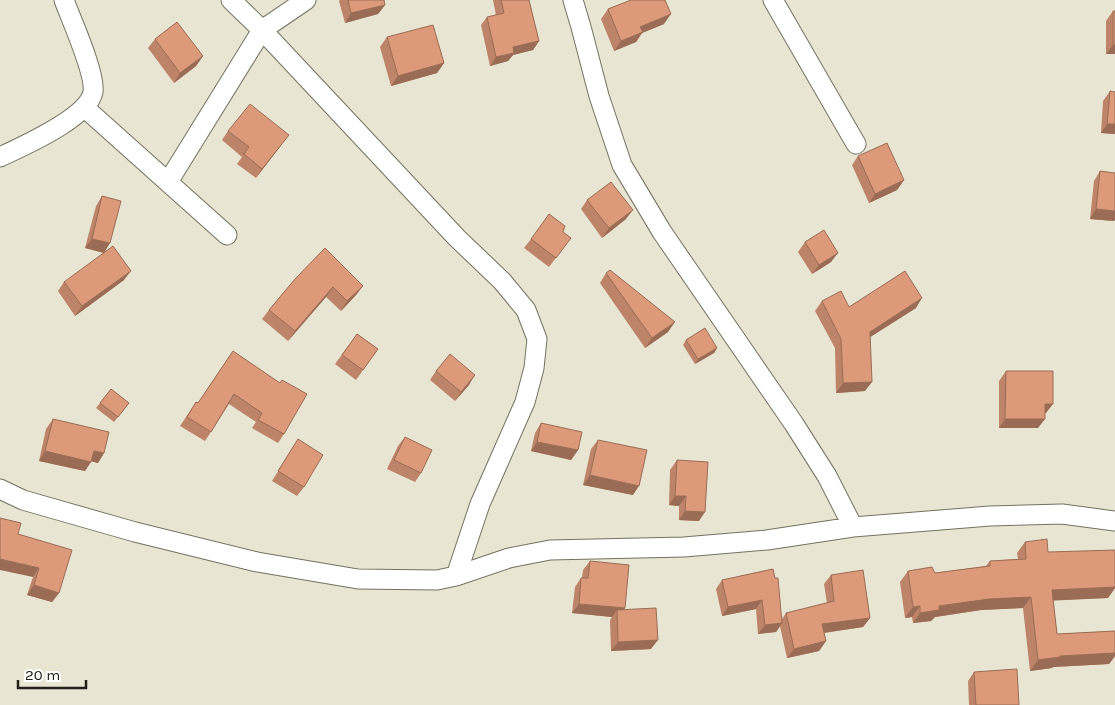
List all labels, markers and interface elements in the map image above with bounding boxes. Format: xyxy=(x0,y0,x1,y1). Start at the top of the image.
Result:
scale bar xyxy=(18,658,85,690)
text: 20 m xyxy=(25,666,60,684)

